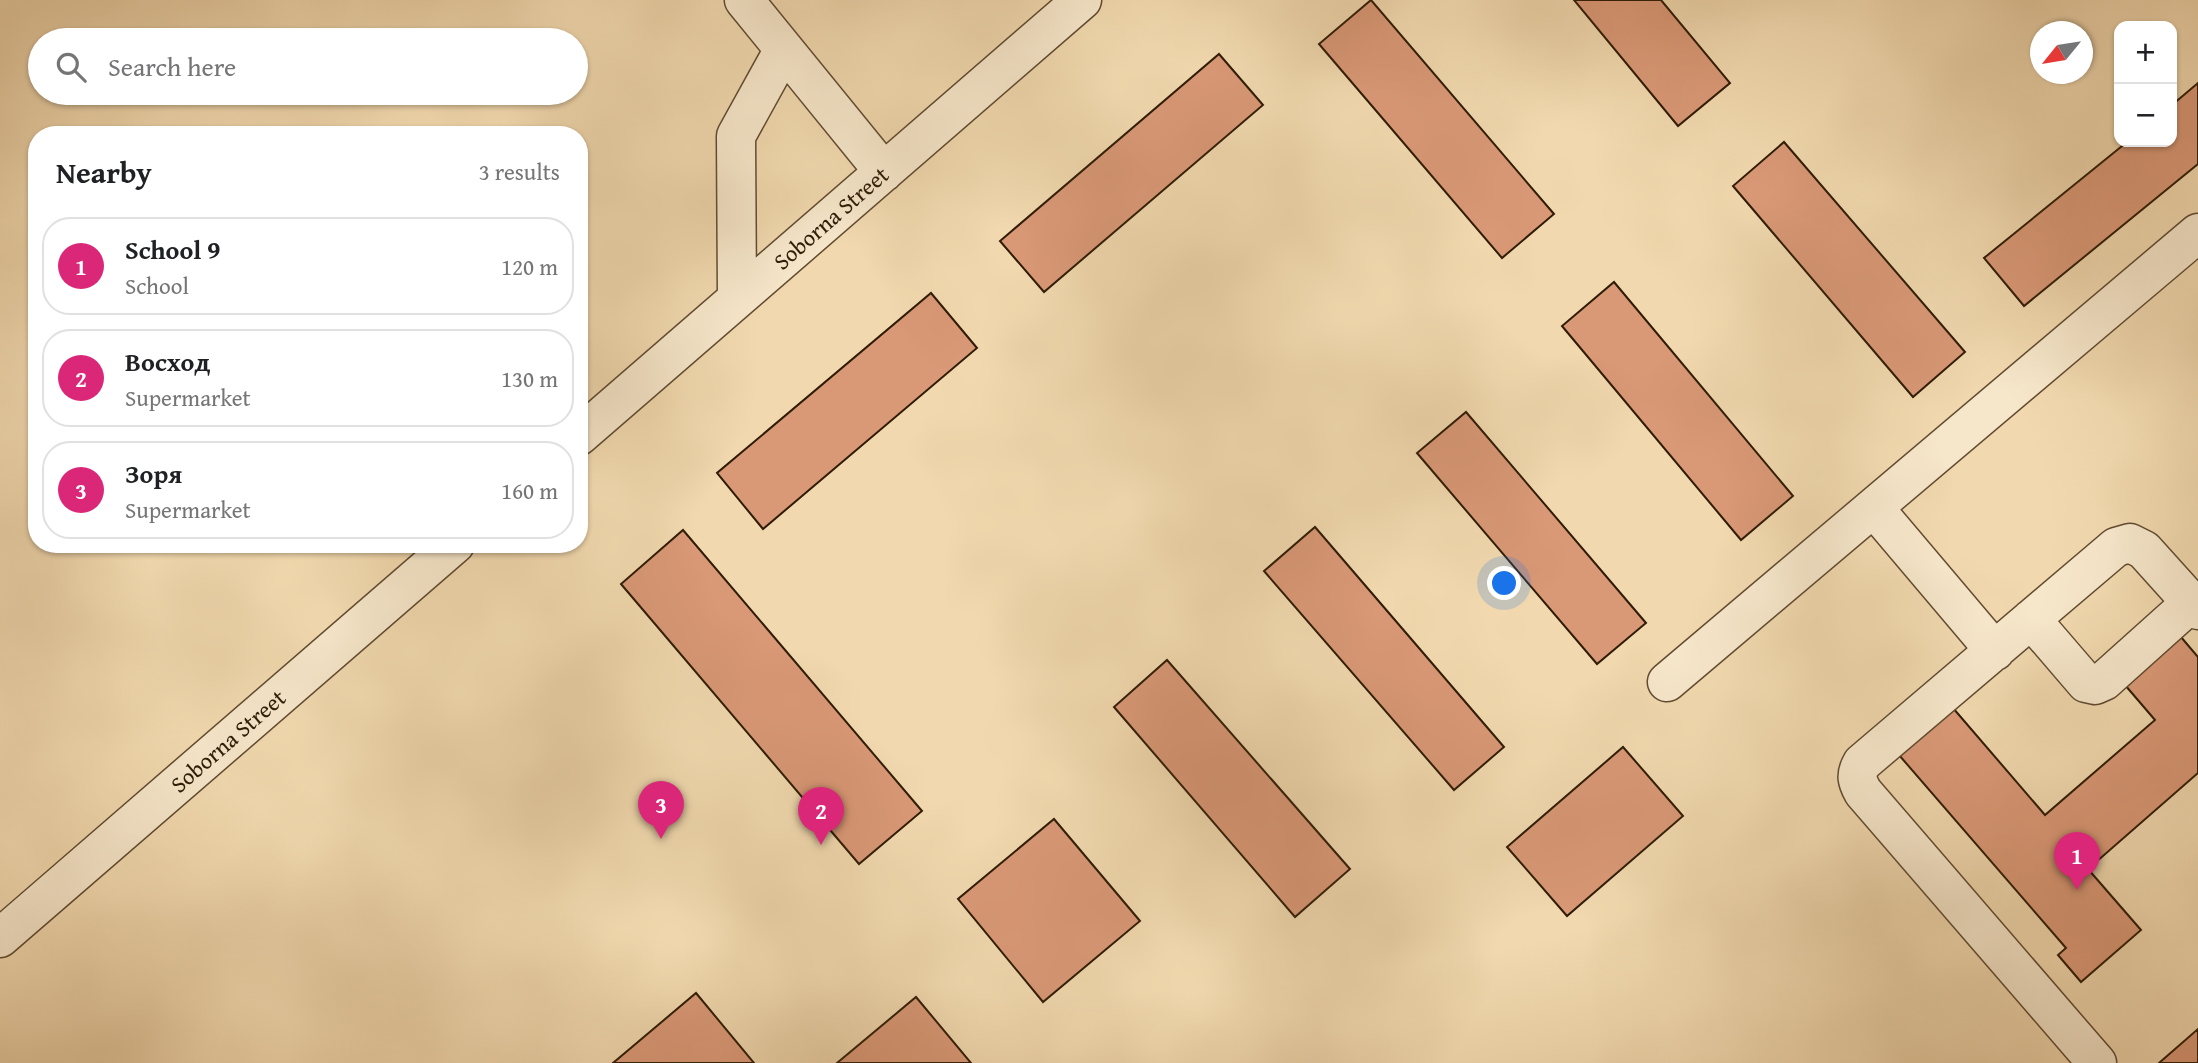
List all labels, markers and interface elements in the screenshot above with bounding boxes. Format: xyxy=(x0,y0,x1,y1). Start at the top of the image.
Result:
north arrow xyxy=(2030,21,2093,84)
map controls xyxy=(2114,21,2177,147)
button: + xyxy=(2114,21,2177,84)
search box xyxy=(28,28,588,105)
text: Search here xyxy=(108,47,236,86)
icon: search xyxy=(52,48,90,86)
button: − xyxy=(2114,84,2177,147)
text: Nearby xyxy=(56,150,152,194)
text: 3 results xyxy=(479,155,560,188)
street label: Soborna Street xyxy=(766,158,896,277)
text: School 9 xyxy=(125,230,221,269)
text: 1 xyxy=(75,250,87,283)
text: 120 m xyxy=(501,250,558,283)
text: School xyxy=(125,269,189,302)
text: Восход xyxy=(125,342,210,381)
text: 2 xyxy=(75,362,87,395)
text: 130 m xyxy=(501,362,558,395)
text: Supermarket xyxy=(125,381,251,414)
text: Зоря xyxy=(125,454,182,493)
text: 3 xyxy=(75,474,87,507)
text: 160 m xyxy=(501,474,558,507)
text: Supermarket xyxy=(125,493,251,526)
your location xyxy=(1487,566,1521,600)
street label: Soborna Street xyxy=(163,681,293,800)
pin: 3 xyxy=(638,781,684,839)
pin: 2 xyxy=(798,787,844,845)
pin: 1 xyxy=(2054,832,2100,890)

